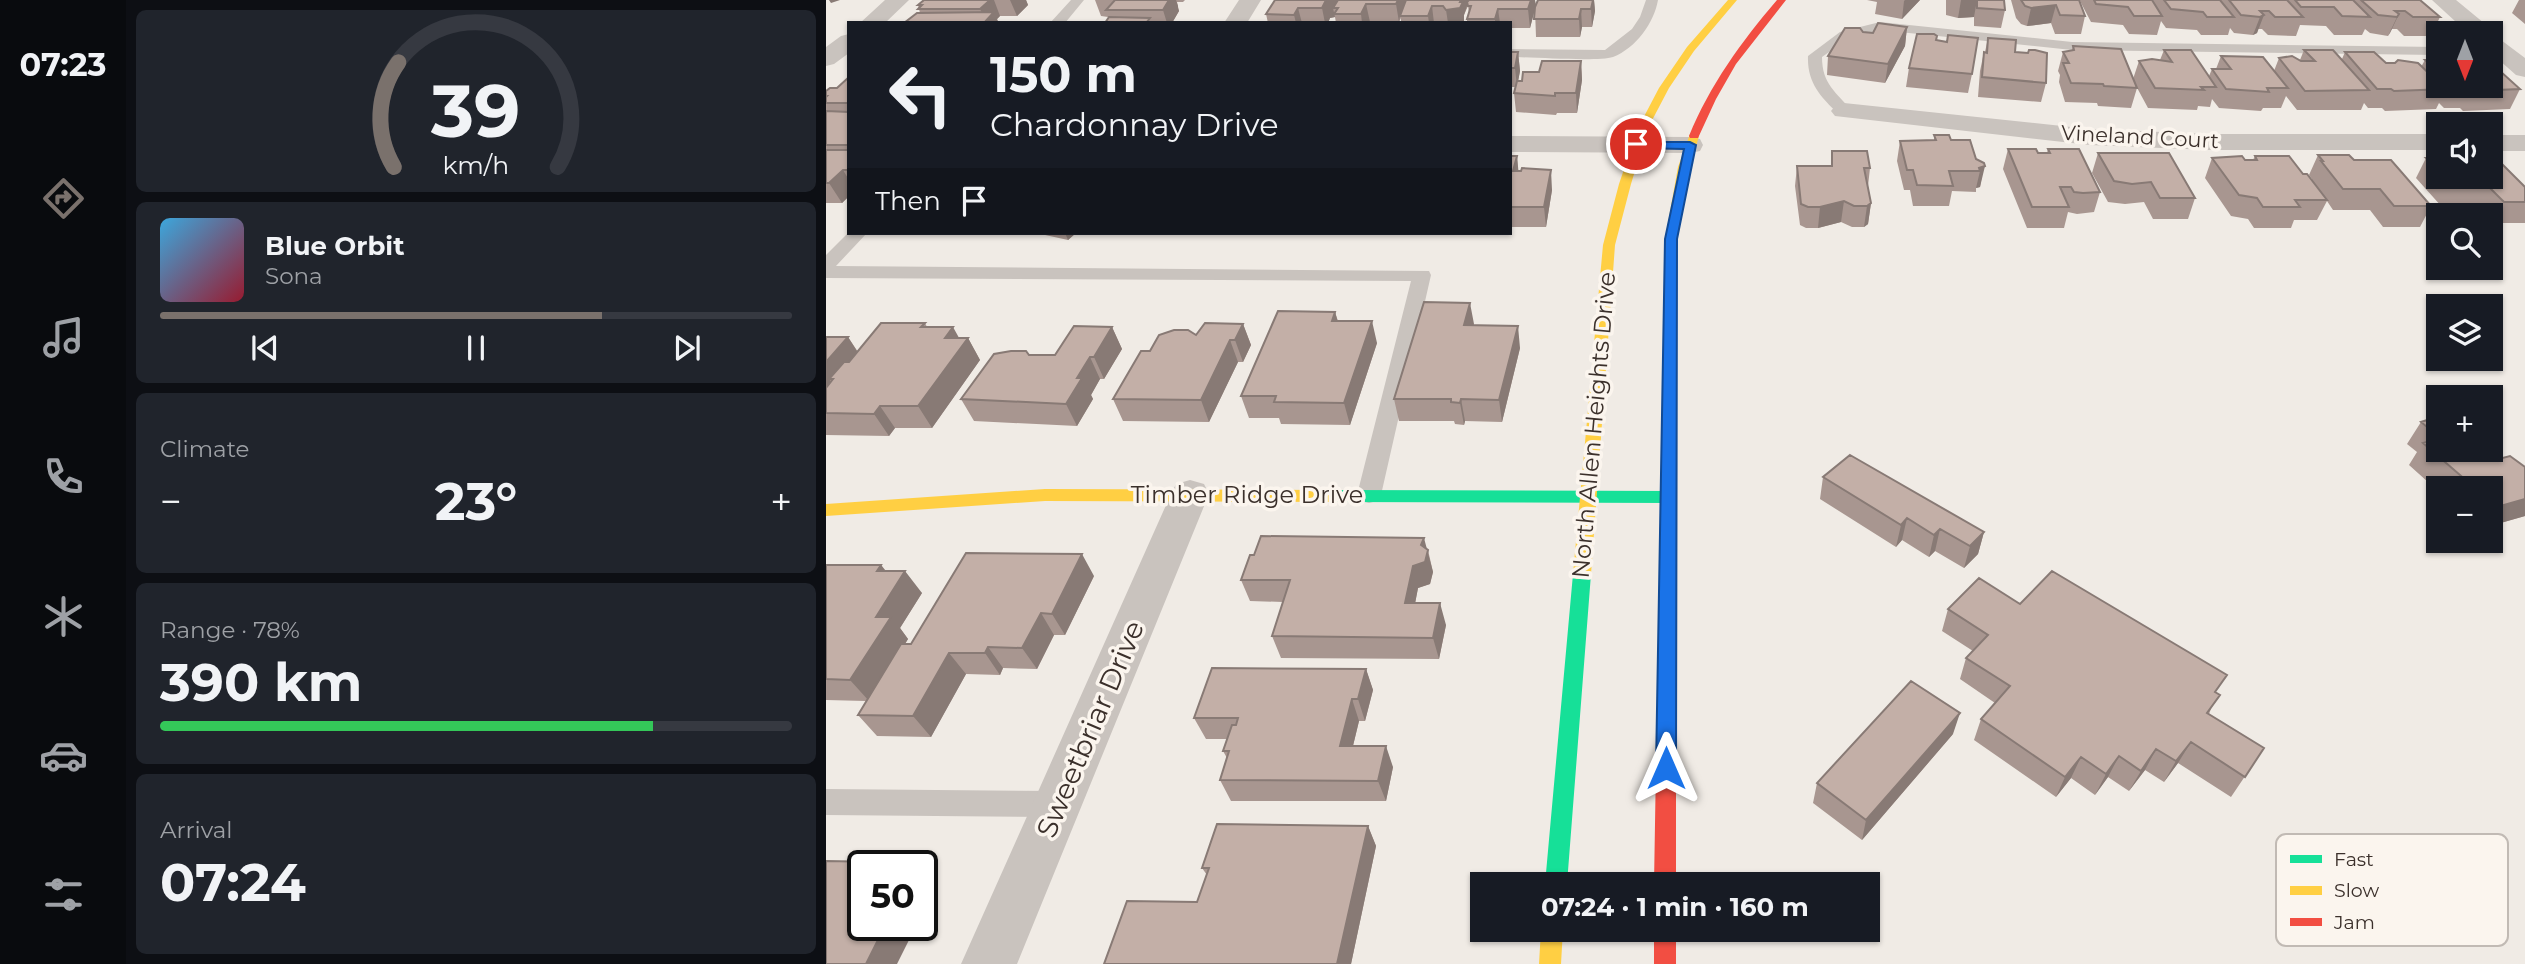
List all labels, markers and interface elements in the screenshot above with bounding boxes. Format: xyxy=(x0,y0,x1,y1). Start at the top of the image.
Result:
north arrow xyxy=(2426,21,2502,98)
map controls xyxy=(2426,21,2503,553)
text: 07:23 xyxy=(19,45,107,84)
text: 150 m xyxy=(990,45,1137,104)
icon: left xyxy=(875,49,966,140)
text: 39 xyxy=(430,67,521,155)
text: Chardonnay Drive xyxy=(990,105,1278,144)
button: sound xyxy=(2426,112,2503,189)
pin xyxy=(1606,114,1666,174)
street label: Vineland Court xyxy=(2061,120,2219,153)
icon: arrive xyxy=(1617,125,1655,163)
text: km/h xyxy=(443,150,509,180)
icon: directions xyxy=(39,174,88,223)
icon: arrive xyxy=(955,182,993,220)
text: Then xyxy=(875,185,941,217)
button: search xyxy=(2426,203,2503,280)
text: Blue Orbit xyxy=(265,230,404,262)
text: Sona xyxy=(265,262,323,290)
street label: North Allen Heights Drive xyxy=(1566,270,1621,579)
button: layers xyxy=(2426,294,2503,371)
icon: music xyxy=(39,313,88,362)
icon: previous xyxy=(246,329,284,367)
icon: pause xyxy=(457,329,495,367)
icon: next xyxy=(668,329,706,367)
button: + xyxy=(2426,385,2503,462)
text: Climate xyxy=(160,435,249,463)
icon: phone xyxy=(39,452,88,501)
text: 23° xyxy=(435,470,517,533)
button: − xyxy=(2426,476,2503,553)
text: − xyxy=(160,478,182,525)
text: + xyxy=(770,478,792,525)
street label: Timber Ridge Drive xyxy=(1131,480,1363,509)
icon: climate xyxy=(39,592,88,641)
street label: Sweetbriar Drive xyxy=(1029,615,1151,843)
text: Range · 78% xyxy=(160,616,300,644)
text: 390 km xyxy=(160,651,362,714)
icon: car xyxy=(39,731,88,780)
position arrow xyxy=(1629,731,1703,805)
text: Arrival xyxy=(160,816,233,844)
legend xyxy=(2276,834,2508,946)
text: Fast xyxy=(2334,848,2374,871)
speed limit sign: 50 xyxy=(847,850,938,941)
text: 07:24 xyxy=(160,851,306,914)
icon: filters xyxy=(39,870,88,919)
text: Slow xyxy=(2334,879,2379,902)
text: 07:24 · 1 min · 160 m xyxy=(1541,891,1809,923)
text: Jam xyxy=(2333,911,2375,934)

